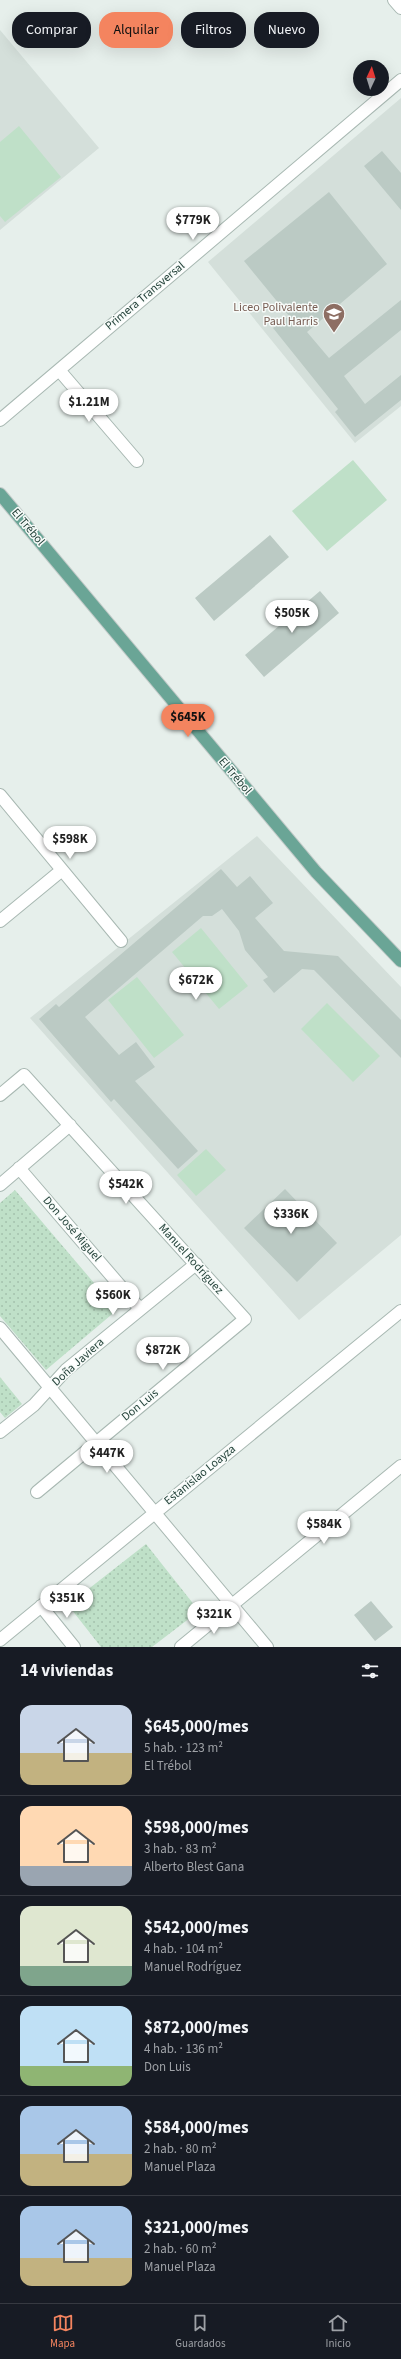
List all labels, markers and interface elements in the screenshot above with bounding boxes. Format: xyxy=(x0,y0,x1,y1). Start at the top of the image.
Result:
chip: Comprar xyxy=(12,12,91,48)
chip: Alquilar xyxy=(99,12,173,48)
chip: Filtros xyxy=(181,12,246,48)
chip: Nuevo xyxy=(254,12,319,48)
north arrow xyxy=(353,60,389,96)
map controls xyxy=(353,60,389,96)
pin: $779K xyxy=(165,207,221,241)
text: $779K xyxy=(175,211,211,229)
street label: Primera Transversal xyxy=(101,258,189,334)
place label: Liceo Polivalente Paul Harris xyxy=(233,299,318,330)
school or university icon: Liceo Polivalente Paul Harris xyxy=(321,301,347,334)
pin: $1.21M xyxy=(56,389,122,423)
text: $1.21M xyxy=(68,393,110,411)
street label: El Trébol xyxy=(7,505,49,549)
pin: $505K xyxy=(264,600,320,634)
text: $505K xyxy=(274,604,310,622)
pin: $645K xyxy=(160,704,216,738)
text: $645K xyxy=(170,708,206,726)
street label: El Trébol xyxy=(214,754,256,798)
pin: $598K xyxy=(42,826,98,860)
text: $598K xyxy=(52,830,88,848)
pin: $672K xyxy=(168,967,224,1001)
text: $672K xyxy=(178,971,214,989)
pin: $542K xyxy=(98,1171,154,1205)
text: $542K xyxy=(108,1175,144,1193)
street label: Don José Miguel xyxy=(39,1193,105,1265)
pin: $336K xyxy=(263,1201,319,1235)
text: $336K xyxy=(273,1205,309,1223)
street label: Manuel Rodríguez xyxy=(155,1220,227,1298)
pin: $560K xyxy=(85,1282,141,1316)
text: $560K xyxy=(95,1286,131,1304)
street label: Doña Javiera xyxy=(48,1334,108,1390)
pin: $872K xyxy=(135,1337,191,1371)
text: $872K xyxy=(145,1341,181,1359)
street label: Don Luis xyxy=(118,1385,162,1425)
pin: $447K xyxy=(79,1440,135,1474)
street label: Estanislao Loayza xyxy=(161,1441,239,1509)
text: $447K xyxy=(89,1444,125,1462)
pin: $584K xyxy=(296,1511,352,1545)
text: $584K xyxy=(306,1515,342,1533)
pin: $351K xyxy=(39,1585,95,1619)
text: $351K xyxy=(49,1589,85,1607)
pin: $321K xyxy=(186,1601,242,1635)
text: $321K xyxy=(196,1605,232,1623)
text: 14 viviendas xyxy=(20,1659,113,1683)
icon: filters xyxy=(359,1660,381,1682)
text: $645,000/mes xyxy=(144,1715,249,1739)
icon: home xyxy=(52,1721,100,1769)
text: 5 hab. · 123 m² xyxy=(144,1739,223,1757)
text: El Trébol xyxy=(144,1757,192,1775)
text: $598,000/mes xyxy=(144,1816,249,1840)
icon: home xyxy=(52,1822,100,1870)
text: 3 hab. · 83 m² xyxy=(144,1840,217,1858)
text: Alberto Blest Gana xyxy=(144,1858,244,1876)
text: $542,000/mes xyxy=(144,1916,249,1940)
icon: home xyxy=(52,1922,100,1970)
text: 4 hab. · 104 m² xyxy=(144,1940,223,1958)
text: Manuel Rodríguez xyxy=(144,1958,241,1976)
text: $872,000/mes xyxy=(144,2016,249,2040)
icon: home xyxy=(52,2022,100,2070)
text: 4 hab. · 136 m² xyxy=(144,2040,223,2058)
text: Don Luis xyxy=(144,2058,191,2076)
text: $584,000/mes xyxy=(144,2116,249,2140)
icon: home xyxy=(52,2122,100,2170)
text: 2 hab. · 80 m² xyxy=(144,2140,217,2158)
text: Manuel Plaza xyxy=(144,2158,216,2176)
text: $321,000/mes xyxy=(144,2216,249,2240)
icon: home xyxy=(52,2222,100,2270)
text: 2 hab. · 60 m² xyxy=(144,2240,217,2258)
text: Manuel Plaza xyxy=(144,2258,216,2276)
tab: Mapa xyxy=(50,2312,75,2351)
tab: Guardados xyxy=(175,2312,226,2351)
tab: Inicio xyxy=(326,2312,351,2351)

